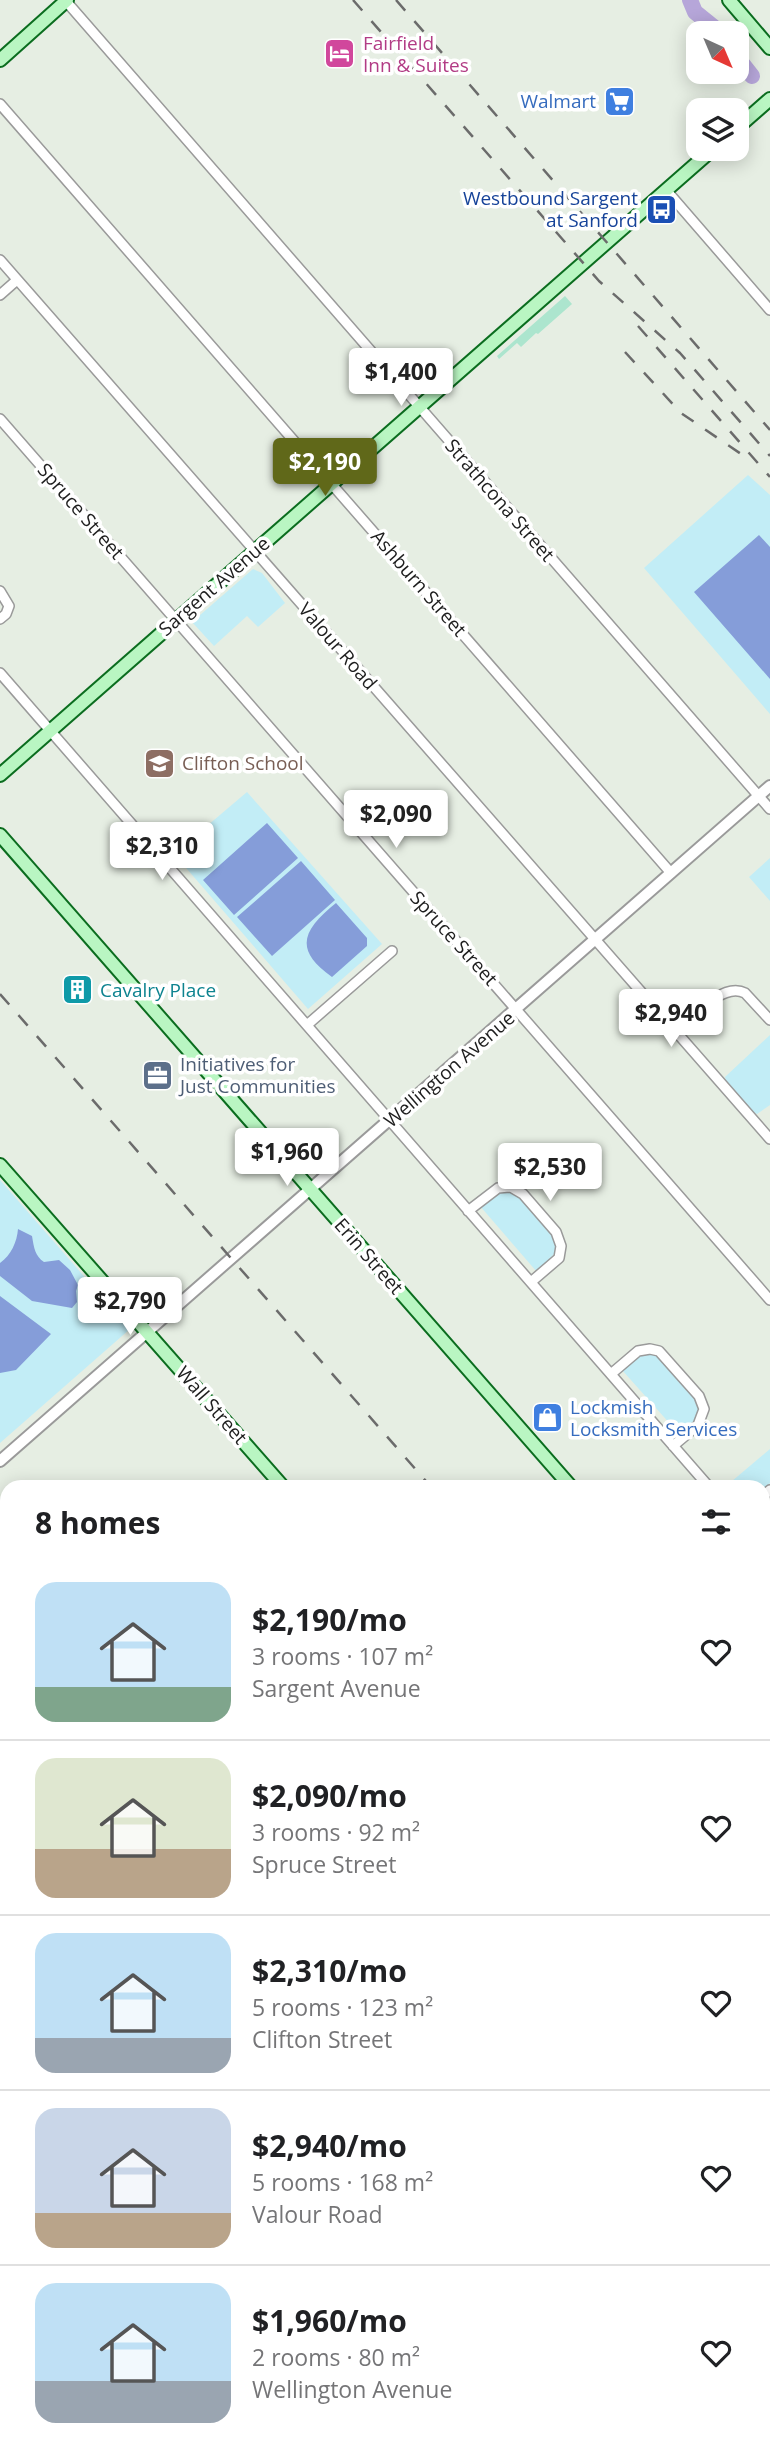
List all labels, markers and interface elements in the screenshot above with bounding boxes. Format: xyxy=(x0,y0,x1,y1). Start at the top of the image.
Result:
north arrow xyxy=(686,21,749,84)
map controls xyxy=(686,21,749,161)
place label: Fairfield Inn & Suites xyxy=(363,30,469,78)
hotel icon: Fairfield Inn & Suites xyxy=(323,37,357,71)
supermarket icon: Walmart xyxy=(602,84,636,118)
place label: Walmart xyxy=(520,88,596,114)
button: layers xyxy=(686,98,749,161)
place label: Westbound Sargent at Sanford xyxy=(463,185,638,233)
bus stop icon: Westbound Sargent at Sanford xyxy=(644,192,678,226)
pin: $1,400 xyxy=(344,348,458,408)
text: $1,400 xyxy=(365,355,437,387)
street label: Strathcona Street xyxy=(439,433,561,567)
pin: $2,190 xyxy=(268,438,382,498)
text: $2,190 xyxy=(289,445,361,477)
street label: Spruce Street xyxy=(32,457,130,565)
street label: Ashburn Street xyxy=(365,524,473,642)
street label: Sargent Avenue xyxy=(153,531,275,641)
street label: Valour Road xyxy=(293,597,383,695)
school or university icon: Clifton School xyxy=(142,746,176,780)
place label: Clifton School xyxy=(182,750,304,776)
pin: $2,090 xyxy=(339,790,453,850)
text: $2,090 xyxy=(360,797,432,829)
pin: $2,310 xyxy=(105,822,219,882)
text: $2,310 xyxy=(126,829,198,861)
street label: Spruce Street xyxy=(404,885,504,991)
building icon: Cavalry Place xyxy=(60,973,94,1007)
place label: Cavalry Place xyxy=(100,977,216,1003)
pin: $2,940 xyxy=(614,990,728,1049)
text: $2,940 xyxy=(635,996,707,1028)
street label: Wellington Avenue xyxy=(378,1005,520,1133)
place label: Initiatives for Just Communities xyxy=(178,1051,336,1099)
office icon: Initiatives for Just Communities xyxy=(140,1058,174,1092)
pin: $1,960 xyxy=(230,1128,344,1188)
text: $1,960 xyxy=(251,1135,323,1167)
pin: $2,530 xyxy=(493,1144,607,1203)
text: $2,530 xyxy=(514,1150,586,1182)
street label: Erin Street xyxy=(329,1212,409,1300)
pin: $2,790 xyxy=(73,1278,187,1337)
text: $2,790 xyxy=(94,1284,166,1316)
street label: Wall Street xyxy=(171,1360,253,1450)
place label: Lockmish Locksmith Services xyxy=(570,1394,737,1442)
shop icon: Lockmish Locksmith Services xyxy=(530,1401,564,1435)
text: 8 homes xyxy=(35,1502,160,1543)
icon: filters xyxy=(697,1503,735,1541)
text: $2,190/mo xyxy=(252,1599,407,1640)
icon: home xyxy=(91,1610,175,1694)
icon: heart xyxy=(697,1633,735,1671)
text: 3 rooms · 107 m² xyxy=(252,1640,433,1672)
text: Sargent Avenue xyxy=(252,1672,421,1704)
text: $2,090/mo xyxy=(252,1775,407,1816)
icon: home xyxy=(91,1786,175,1870)
icon: heart xyxy=(697,1809,735,1847)
text: 3 rooms · 92 m² xyxy=(252,1816,420,1848)
text: Spruce Street xyxy=(252,1848,396,1880)
text: $2,310/mo xyxy=(252,1950,407,1991)
icon: home xyxy=(91,1961,175,2045)
icon: heart xyxy=(697,1984,735,2022)
text: 5 rooms · 123 m² xyxy=(252,1991,433,2023)
text: Clifton Street xyxy=(252,2023,392,2055)
text: $2,940/mo xyxy=(252,2125,407,2166)
icon: home xyxy=(91,2136,175,2220)
icon: heart xyxy=(697,2159,735,2197)
text: 5 rooms · 168 m² xyxy=(252,2166,433,2198)
text: Valour Road xyxy=(252,2198,383,2230)
text: $1,960/mo xyxy=(252,2300,407,2341)
icon: home xyxy=(91,2311,175,2395)
icon: heart xyxy=(697,2334,735,2372)
text: 2 rooms · 80 m² xyxy=(252,2341,420,2373)
text: Wellington Avenue xyxy=(252,2373,452,2405)

